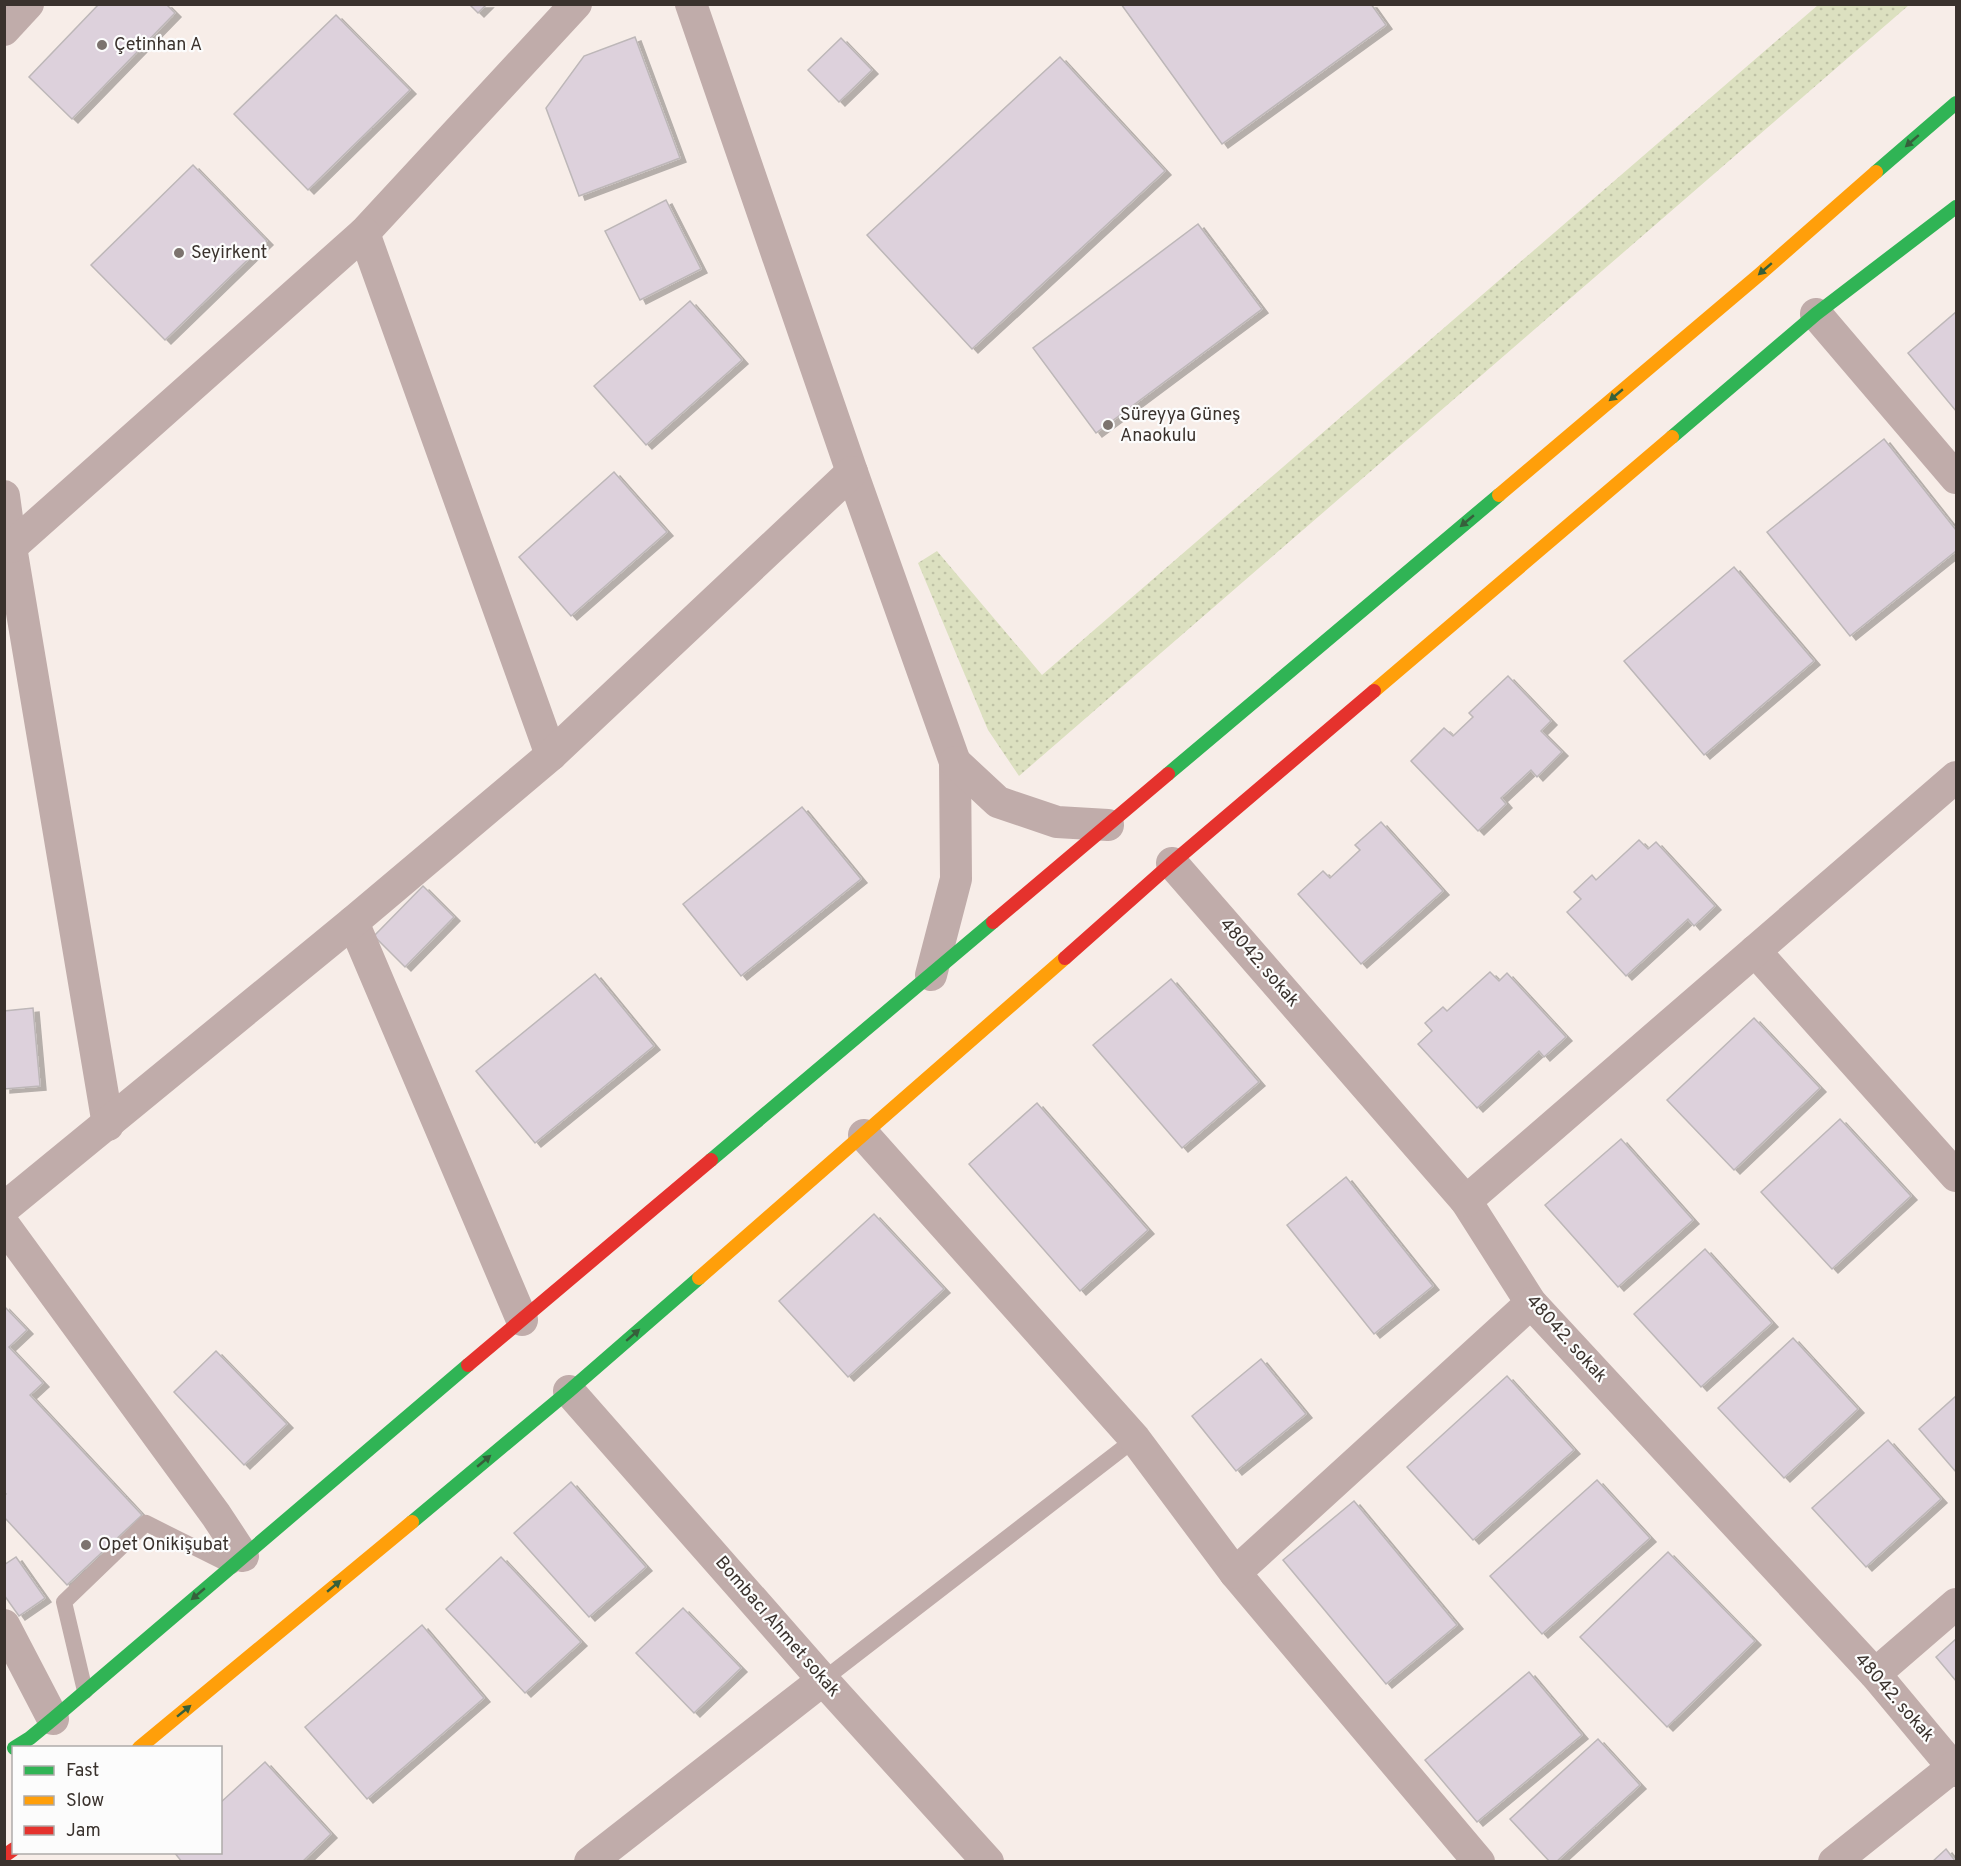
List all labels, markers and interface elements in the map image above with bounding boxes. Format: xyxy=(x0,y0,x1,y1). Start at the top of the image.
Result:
place label: Çetinhan A xyxy=(114,34,202,57)
marker: Çetinhan A xyxy=(95,38,109,52)
one-way arrow xyxy=(1904,135,1920,148)
place label: Seyirkent xyxy=(191,242,267,265)
marker: Seyirkent xyxy=(172,246,186,260)
one-way arrow xyxy=(1758,262,1773,275)
one-way arrow xyxy=(1608,389,1624,402)
place label: Süreyya Güneş Anaokulu xyxy=(1120,404,1241,448)
marker: Süreyya Güneş Anaokulu xyxy=(1101,418,1115,432)
one-way arrow xyxy=(1459,515,1475,528)
street label: 48042. sokak xyxy=(1214,914,1304,1012)
street label: 48042. sokak xyxy=(1520,1290,1612,1388)
one-way arrow xyxy=(625,1329,640,1342)
one-way arrow xyxy=(476,1455,492,1468)
place label: Opet Onikişubat xyxy=(98,1534,229,1557)
marker: Opet Onikişubat xyxy=(79,1538,93,1552)
street label: Bombacı Ahmet sokak xyxy=(709,1552,845,1702)
one-way arrow xyxy=(326,1580,341,1593)
one-way arrow xyxy=(191,1587,206,1600)
street label: 48042. sokak xyxy=(1849,1649,1939,1747)
one-way arrow xyxy=(176,1704,192,1717)
legend xyxy=(12,1746,222,1854)
text: Fast xyxy=(66,1760,99,1783)
text: Slow xyxy=(66,1790,104,1813)
text: Jam xyxy=(66,1820,101,1843)

